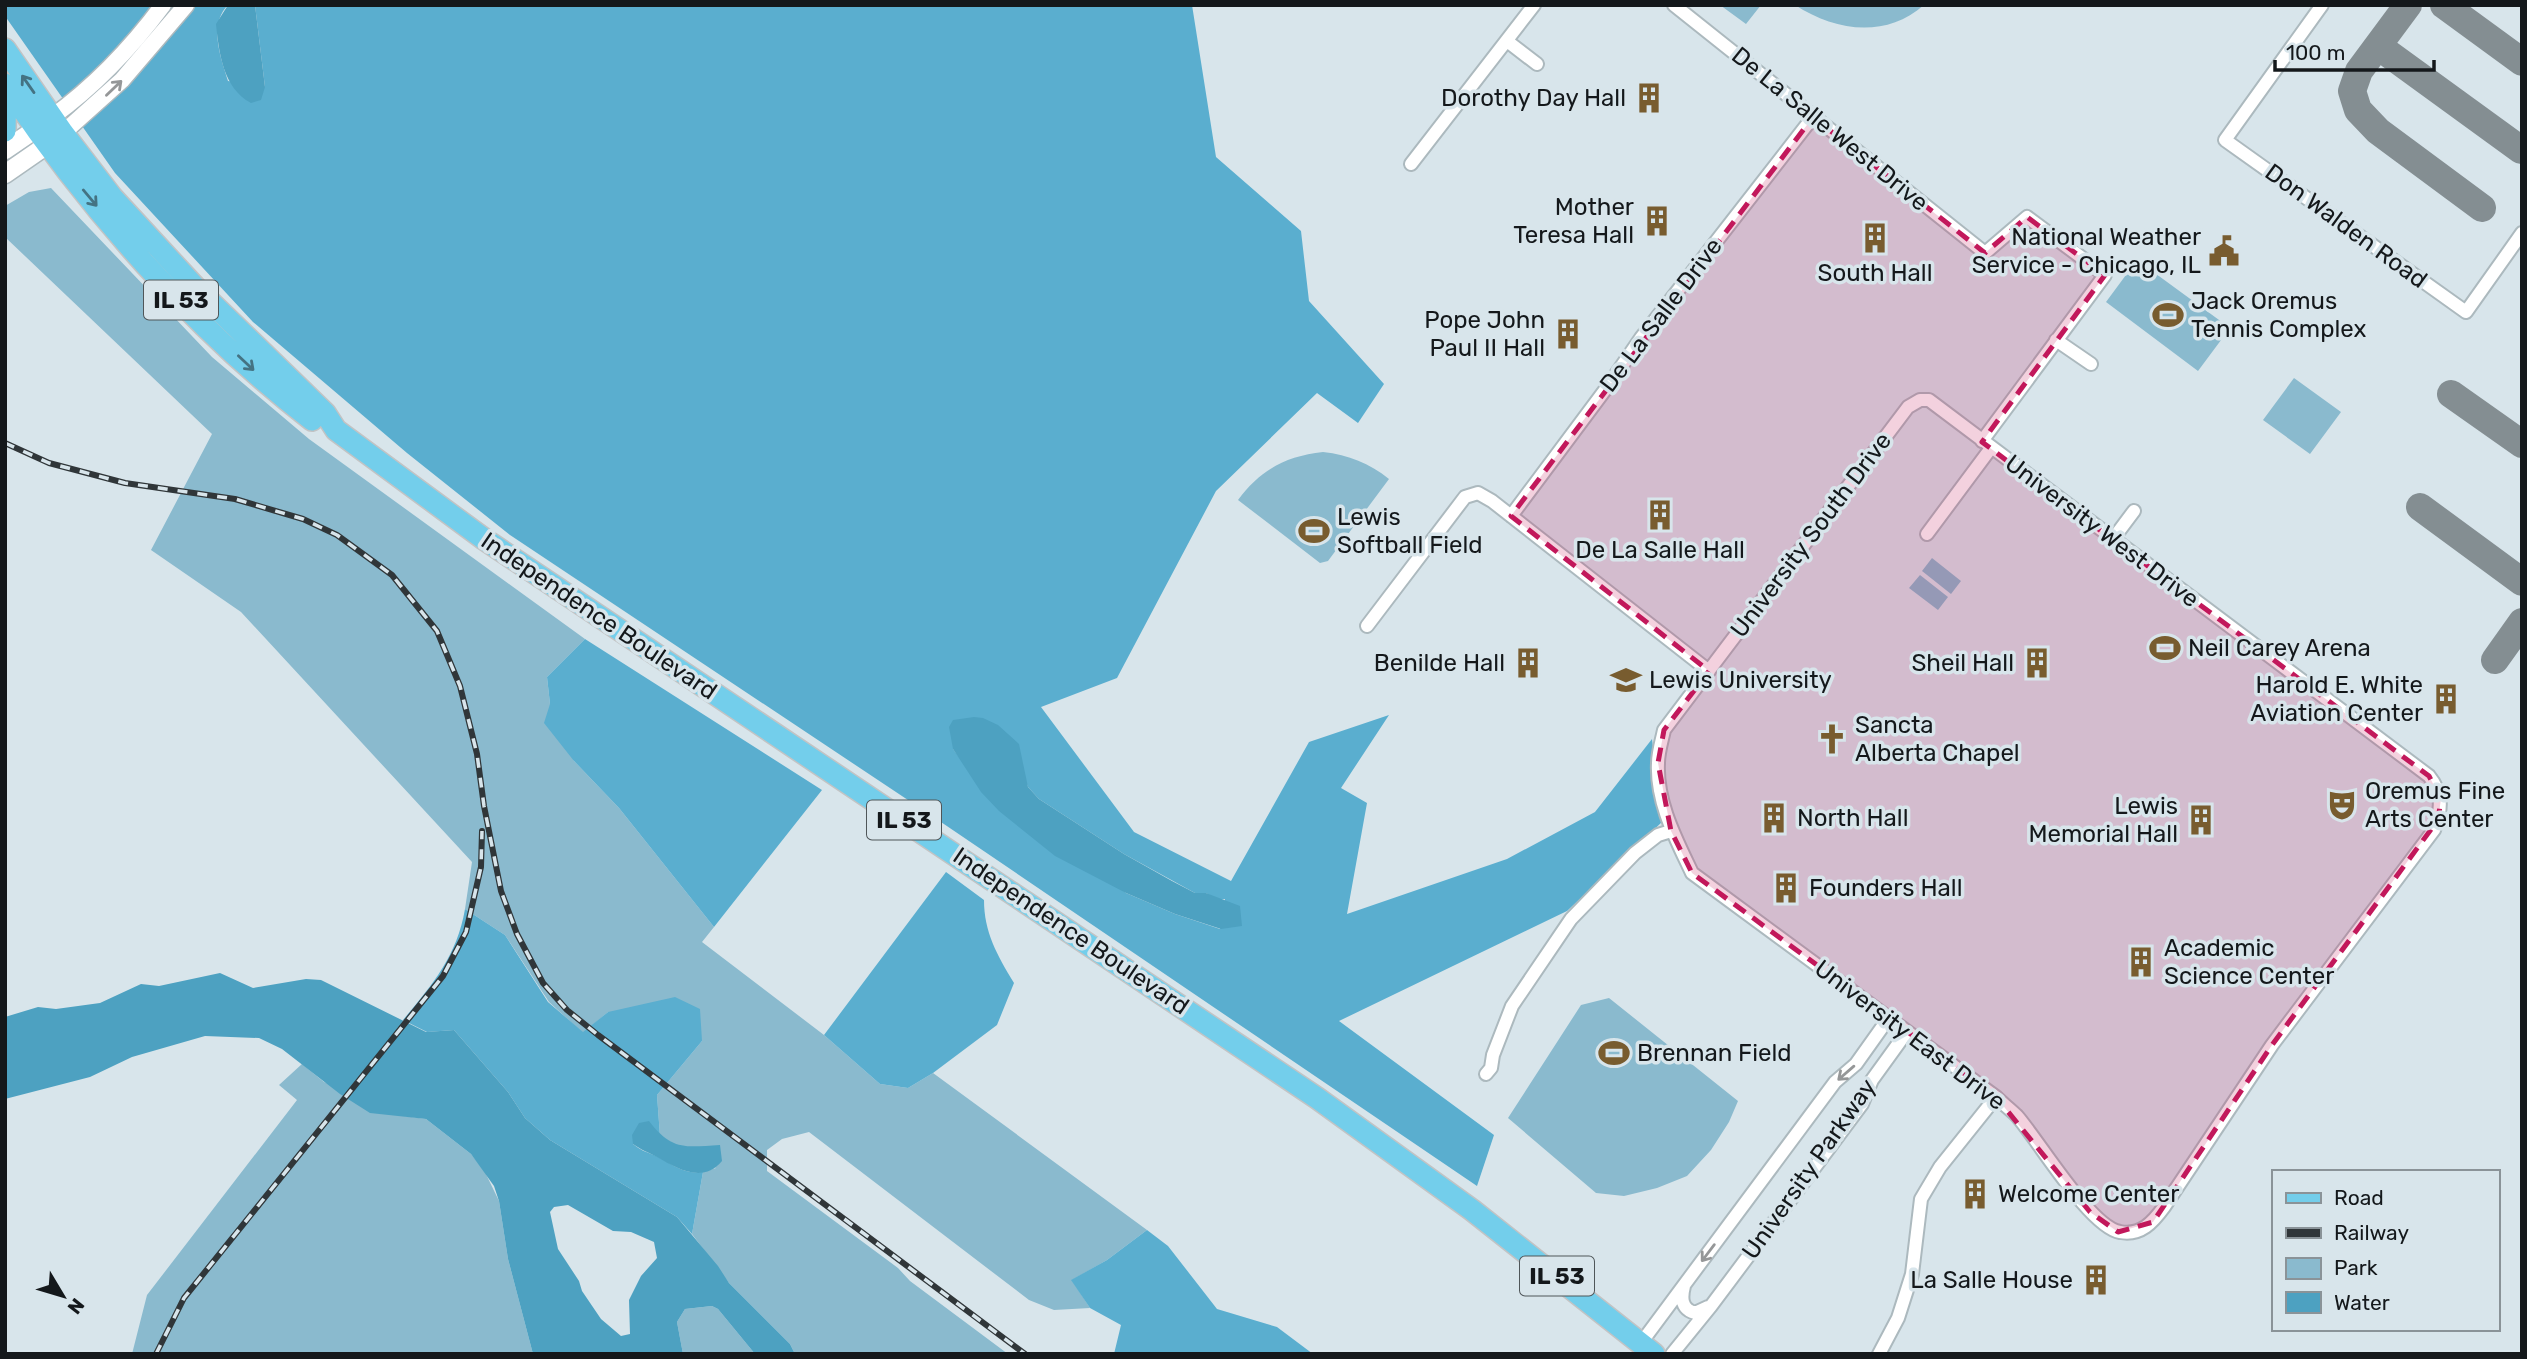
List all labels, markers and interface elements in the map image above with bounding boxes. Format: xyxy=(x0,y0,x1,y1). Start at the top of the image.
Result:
scale bar xyxy=(2275,28,2434,72)
text: 100 m xyxy=(2286,40,2345,65)
street label: De La Salle West Drive xyxy=(1726,41,1934,217)
one-way arrow xyxy=(21,75,35,94)
one-way arrow xyxy=(105,79,122,96)
building icon: Dorothy Day Hall xyxy=(1632,81,1666,115)
place label: Dorothy Day Hall xyxy=(1441,84,1626,112)
street label: Don Walden Road xyxy=(2260,158,2432,294)
one-way arrow xyxy=(82,189,97,207)
place label: Mother Teresa Hall xyxy=(1513,193,1634,249)
building icon: Mother Teresa Hall xyxy=(1640,204,1674,238)
building icon: South Hall xyxy=(1858,221,1892,255)
place label: National Weather Service - Chicago, IL xyxy=(1972,223,2201,279)
street label: De La Salle Drive xyxy=(1594,233,1728,397)
public building icon: National Weather Service - Chicago, IL xyxy=(2207,234,2241,268)
place label: South Hall xyxy=(1817,259,1933,287)
road number: IL 53 xyxy=(144,280,218,320)
place label: Jack Oremus Tennis Complex xyxy=(2191,287,2366,343)
sports icon: Jack Oremus Tennis Complex xyxy=(2151,298,2185,332)
place label: Pope John Paul II Hall xyxy=(1424,306,1545,362)
building icon: Pope John Paul II Hall xyxy=(1551,317,1585,351)
one-way arrow xyxy=(237,355,255,371)
street label: University South Drive xyxy=(1725,427,1897,643)
street label: University West Drive xyxy=(2000,449,2204,613)
building icon: De La Salle Hall xyxy=(1643,498,1677,532)
place label: Lewis Softball Field xyxy=(1337,503,1483,559)
sports icon: Lewis Softball Field xyxy=(1297,514,1331,548)
street label: Independence Boulevard xyxy=(476,527,722,705)
place label: De La Salle Hall xyxy=(1575,536,1745,564)
sports icon: Neil Carey Arena xyxy=(2148,631,2182,665)
place label: Neil Carey Arena xyxy=(2188,634,2371,662)
building icon: Benilde Hall xyxy=(1511,646,1545,680)
building icon: Sheil Hall xyxy=(2020,646,2054,680)
place label: Benilde Hall xyxy=(1374,649,1505,677)
place label: Sheil Hall xyxy=(1911,649,2014,677)
school or university icon: Lewis University xyxy=(1609,663,1643,697)
place label: Lewis University xyxy=(1649,666,1832,694)
place label: Harold E. White Aviation Center xyxy=(2250,671,2423,727)
building icon: Harold E. White Aviation Center xyxy=(2429,682,2463,716)
place label: Sancta Alberta Chapel xyxy=(1855,711,2020,767)
church icon: Sancta Alberta Chapel xyxy=(1815,722,1849,756)
place label: Oremus Fine Arts Center xyxy=(2365,777,2505,833)
theatre icon: Oremus Fine Arts Center xyxy=(2325,788,2359,822)
place label: Lewis Memorial Hall xyxy=(2028,792,2178,848)
road number: IL 53 xyxy=(867,800,941,840)
building icon: North Hall xyxy=(1757,801,1791,835)
building icon: Lewis Memorial Hall xyxy=(2184,803,2218,837)
place label: North Hall xyxy=(1797,804,1909,832)
street label: Independence Boulevard xyxy=(948,842,1194,1020)
building icon: Founders Hall xyxy=(1769,871,1803,905)
place label: Founders Hall xyxy=(1809,874,1963,902)
place label: Academic Science Center xyxy=(2164,934,2334,990)
building icon: Academic Science Center xyxy=(2124,945,2158,979)
street label: University East Drive xyxy=(1809,954,2011,1116)
sports icon: Brennan Field xyxy=(1597,1036,1631,1070)
place label: Brennan Field xyxy=(1637,1039,1792,1067)
one-way arrow xyxy=(1837,1065,1855,1081)
street label: University Parkway xyxy=(1736,1074,1882,1264)
legend xyxy=(2272,1170,2499,1331)
building icon: Welcome Center xyxy=(1958,1177,1992,1211)
place label: Welcome Center xyxy=(1998,1180,2179,1208)
text: Road xyxy=(2334,1185,2384,1210)
text: Railway xyxy=(2334,1220,2409,1245)
one-way arrow xyxy=(1701,1243,1716,1262)
text: Park xyxy=(2334,1255,2378,1280)
road number: IL 53 xyxy=(1520,1256,1594,1296)
north arrow xyxy=(28,1261,98,1331)
building icon: La Salle House xyxy=(2079,1263,2113,1297)
place label: La Salle House xyxy=(1910,1266,2073,1294)
text: Water xyxy=(2334,1290,2390,1315)
text: N xyxy=(63,1294,89,1319)

